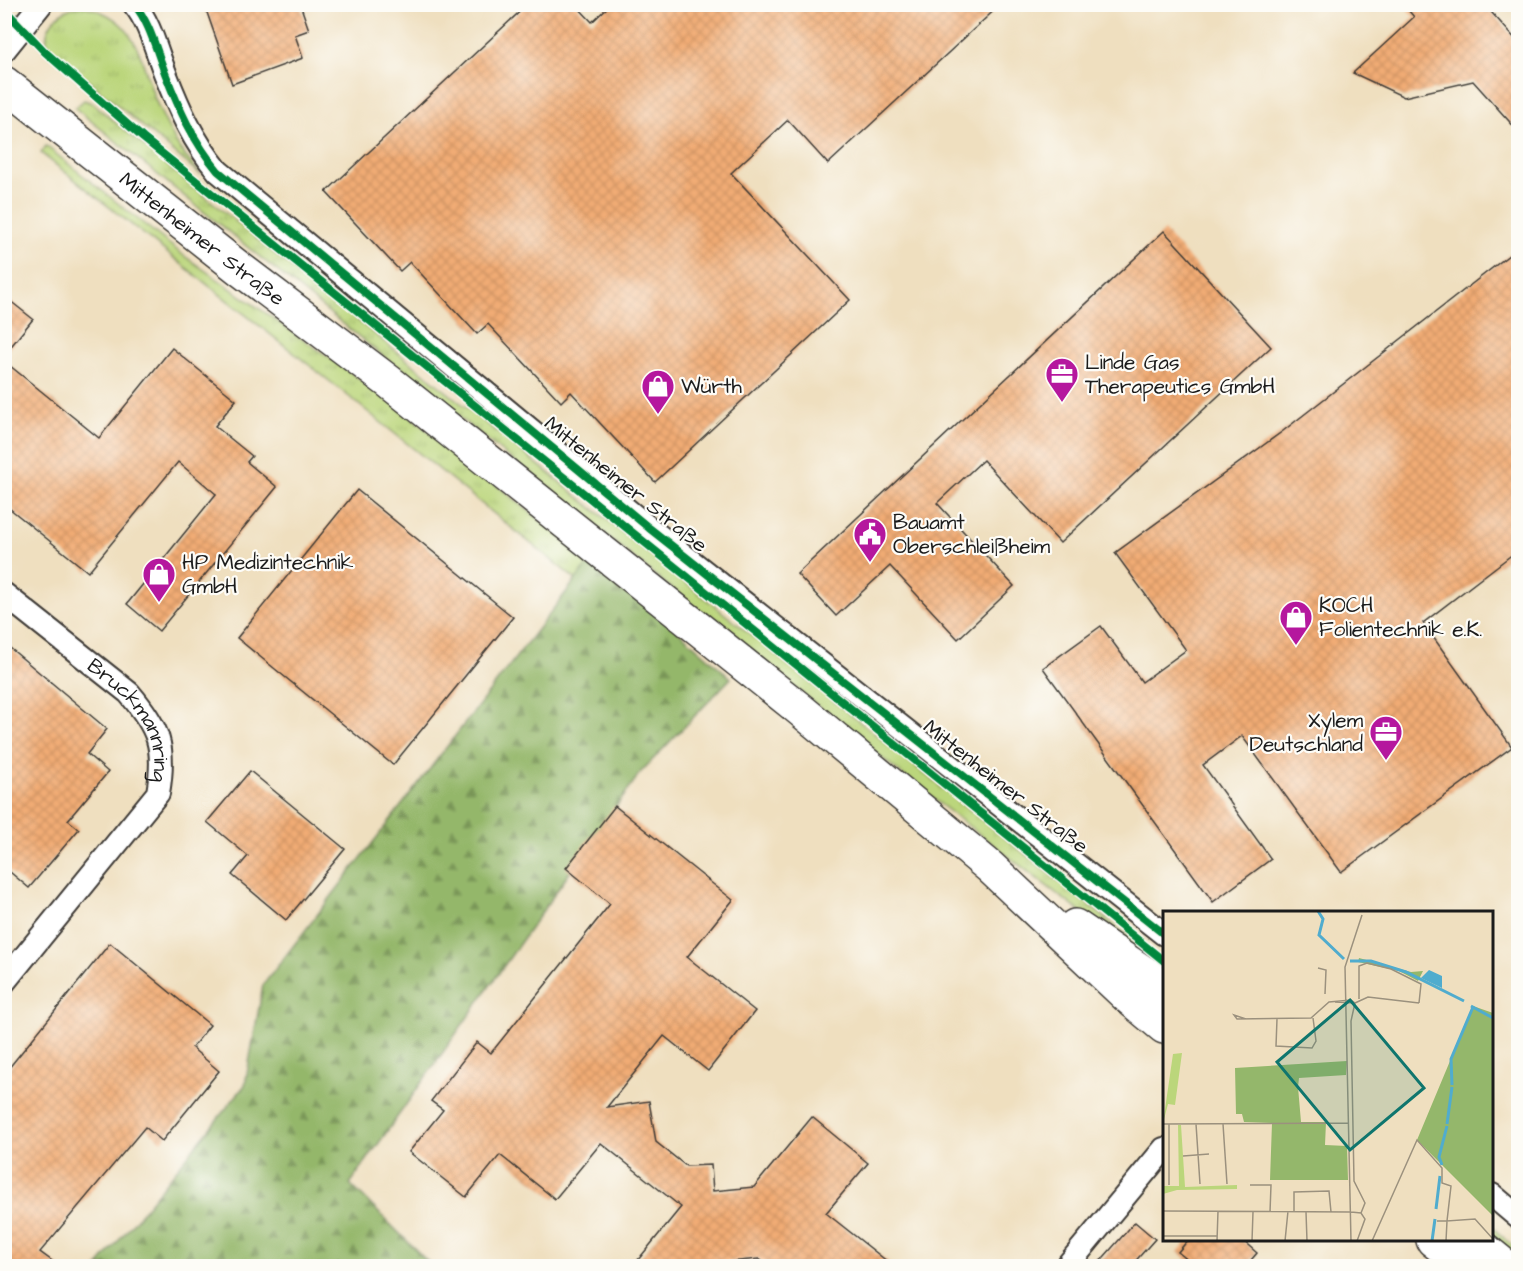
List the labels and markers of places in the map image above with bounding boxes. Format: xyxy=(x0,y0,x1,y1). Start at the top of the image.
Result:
place label: Linde Gas Therapeutics GmbH xyxy=(1085,348,1275,402)
office icon: Linde Gas Therapeutics GmbH xyxy=(1044,356,1080,403)
shop icon: Würth xyxy=(640,368,676,415)
place label: Würth xyxy=(681,372,742,401)
place label: Bauamt Oberschleißheim xyxy=(893,508,1051,561)
public building icon: Bauamt Oberschleißheim xyxy=(852,516,888,563)
place label: HP Medizintechnik GmbH xyxy=(182,548,353,601)
shop icon: HP Medizintechnik GmbH xyxy=(141,556,177,603)
place label: KOCH Folientechnik e.K. xyxy=(1319,591,1482,644)
shop icon: KOCH Folientechnik e.K. xyxy=(1278,599,1314,646)
place label: Xylem Deutschland xyxy=(1249,706,1364,759)
office icon: Xylem Deutschland xyxy=(1368,714,1404,761)

